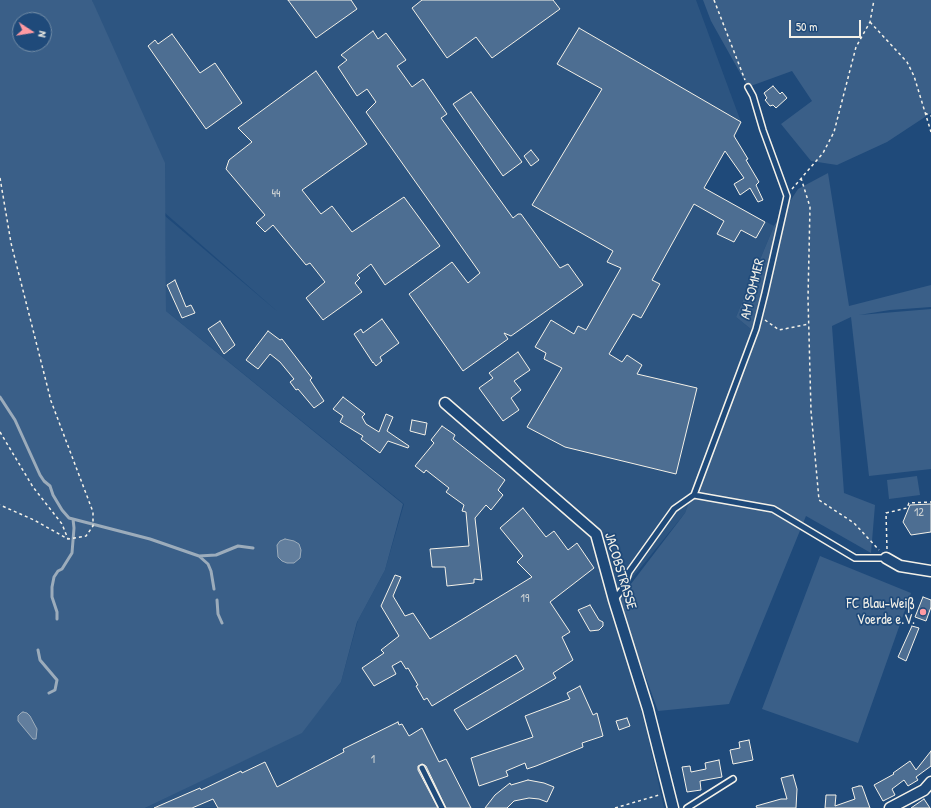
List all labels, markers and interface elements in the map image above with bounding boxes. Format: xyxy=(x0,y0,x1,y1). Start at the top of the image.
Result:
north arrow xyxy=(12,12,52,52)
scale bar xyxy=(791,12,863,38)
text: 50 m xyxy=(796,18,817,35)
text: N xyxy=(35,30,50,39)
house number: 44 xyxy=(272,187,280,201)
street label: AM SOMMER xyxy=(737,257,769,321)
house number: 12 xyxy=(914,506,924,520)
street label: JACOBSTRASSE xyxy=(600,530,640,612)
house number: 19 xyxy=(521,592,529,606)
place label: FC Blau-Weiß Voerde e.V. xyxy=(847,596,915,628)
marker: FC Blau-Weiß Voerde e.V. xyxy=(918,607,928,617)
house number: 1 xyxy=(371,753,375,767)

